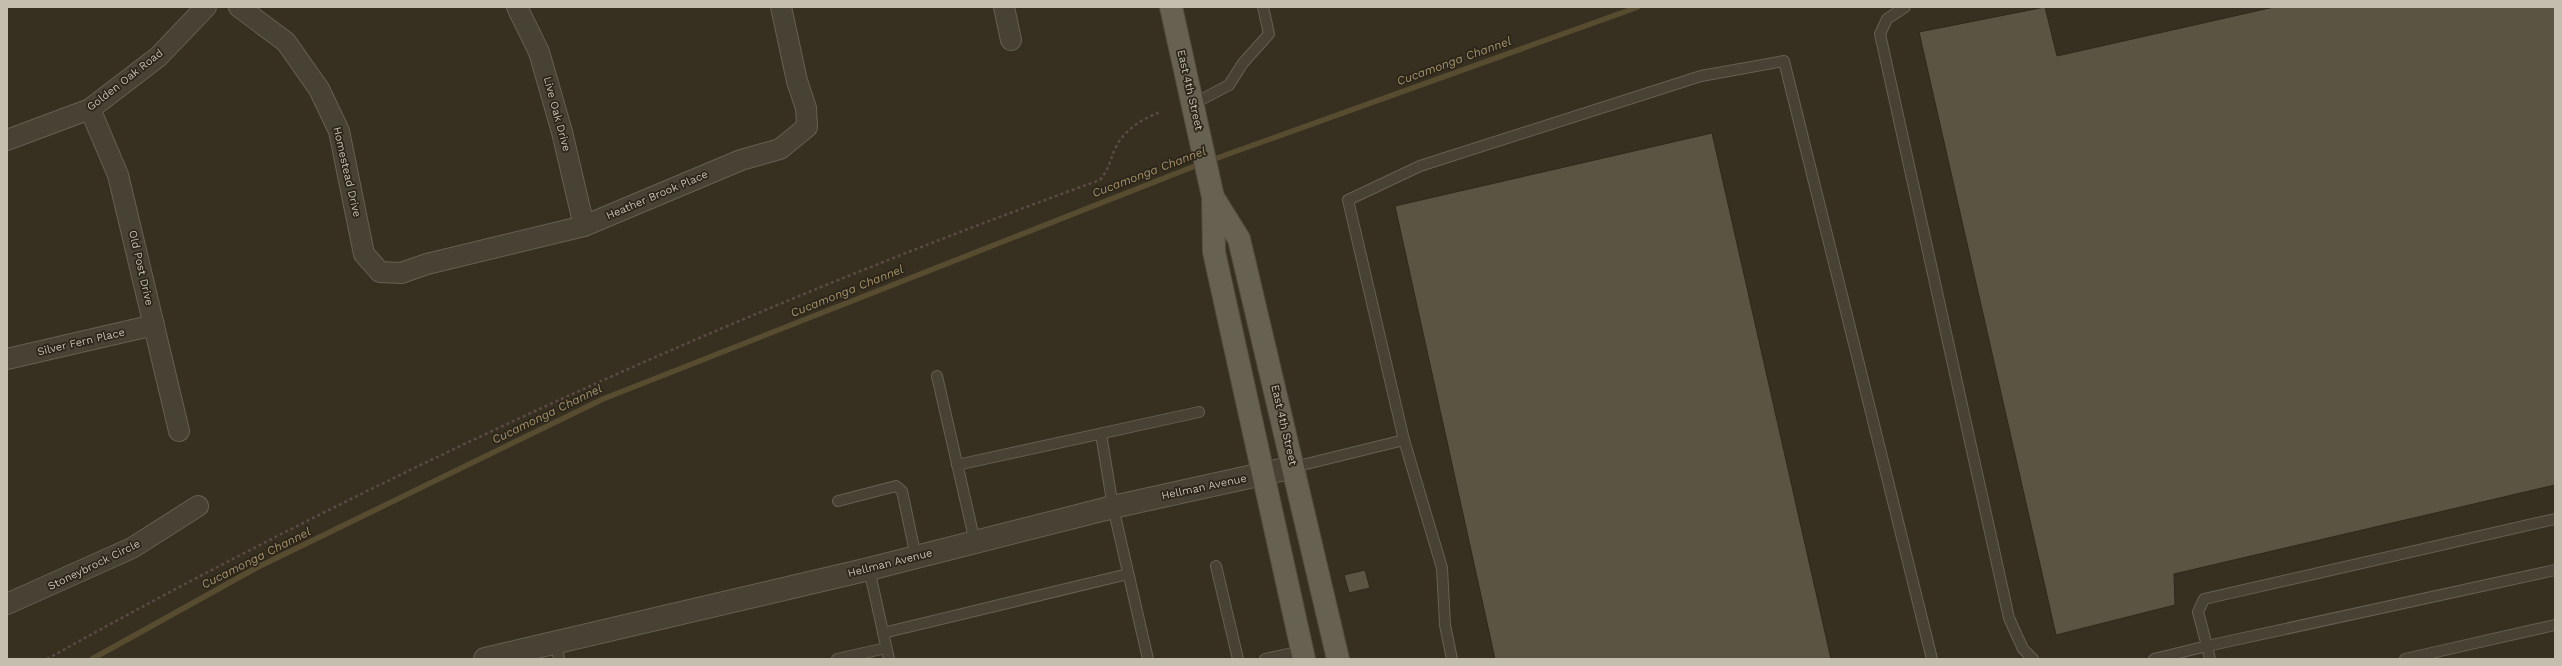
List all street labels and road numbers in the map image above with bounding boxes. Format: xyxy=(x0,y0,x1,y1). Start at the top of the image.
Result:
street label: Golden Oak Road xyxy=(84,46,166,114)
street label: East 4th Street xyxy=(1174,48,1206,132)
street label: Live Oak Drive xyxy=(541,75,573,153)
street label: Homestead Drive xyxy=(330,126,364,218)
street label: Heather Brook Place xyxy=(604,168,710,222)
street label: Old Post Drive xyxy=(126,229,156,307)
street label: Silver Fern Place xyxy=(36,326,126,358)
street label: East 4th Street xyxy=(1268,383,1300,467)
street label: Hellman Avenue xyxy=(1160,472,1248,502)
street label: Stoneybrock Circle xyxy=(46,537,142,593)
street label: Hellman Avenue xyxy=(846,546,934,580)

